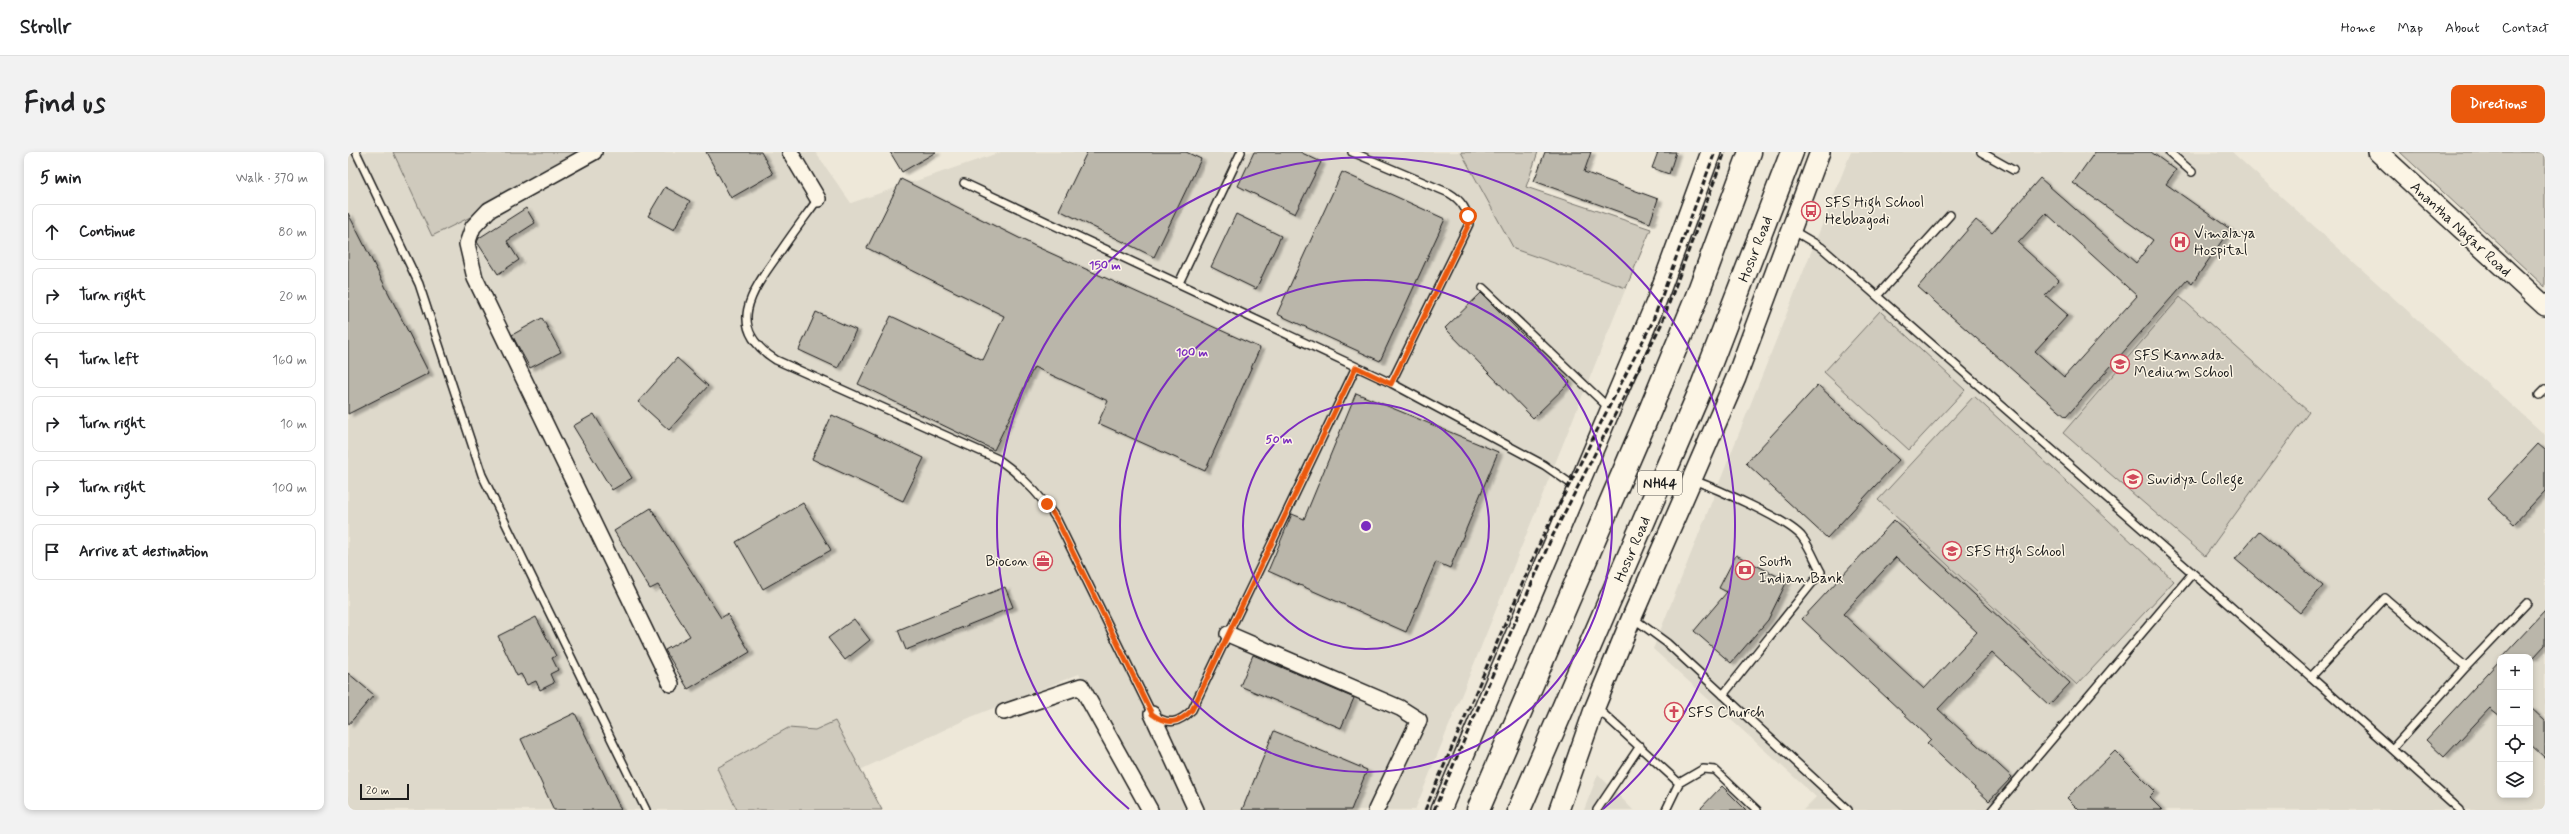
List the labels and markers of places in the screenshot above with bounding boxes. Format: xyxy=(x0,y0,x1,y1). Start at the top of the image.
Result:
place label: SFS High School Hebbagodi xyxy=(1825,193,1924,230)
bus stop icon: SFS High School Hebbagodi xyxy=(1800,200,1822,222)
place label: Vimalaya Hospital xyxy=(2194,224,2256,261)
hospital icon: Vimalaya Hospital xyxy=(2169,231,2191,253)
place label: SFS Kannada Medium School xyxy=(2134,346,2233,383)
school or university icon: SFS Kannada Medium School xyxy=(2109,353,2131,375)
school or university icon: Suvidya College xyxy=(2122,468,2144,490)
place label: Suvidya College xyxy=(2147,470,2244,491)
centre of rings xyxy=(1359,519,1373,533)
school or university icon: SFS High School xyxy=(1941,540,1963,562)
place label: SFS High School xyxy=(1966,542,2065,563)
office icon: Biocon xyxy=(1032,550,1054,572)
place label: Biocon xyxy=(986,552,1029,572)
place label: South Indian Bank xyxy=(1759,552,1843,589)
bank icon: South Indian Bank xyxy=(1734,559,1756,581)
church icon: SFS Church xyxy=(1663,701,1685,723)
place label: SFS Church xyxy=(1688,703,1765,723)

